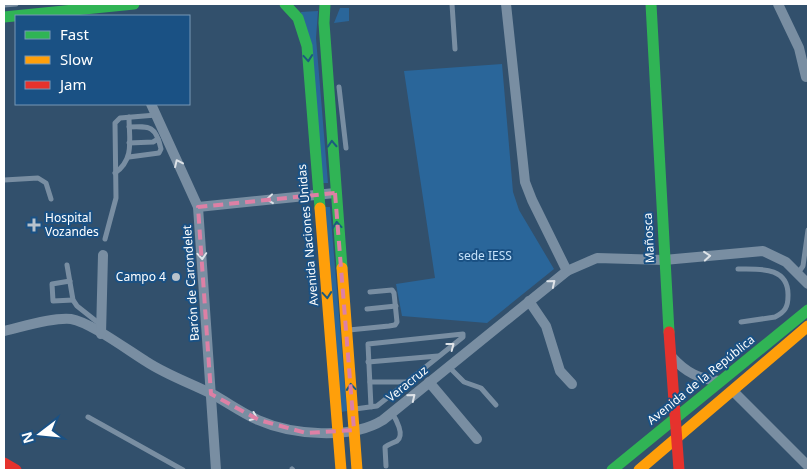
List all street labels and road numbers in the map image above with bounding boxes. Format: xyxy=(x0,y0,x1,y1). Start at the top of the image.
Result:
street label: Avenida Naciones Unidas xyxy=(293,163,322,307)
street label: Mañosca xyxy=(639,212,658,264)
street label: Barón de Carondelet xyxy=(178,224,203,342)
street label: Avenida de la República xyxy=(643,331,758,428)
street label: Veracruz xyxy=(382,361,431,406)

